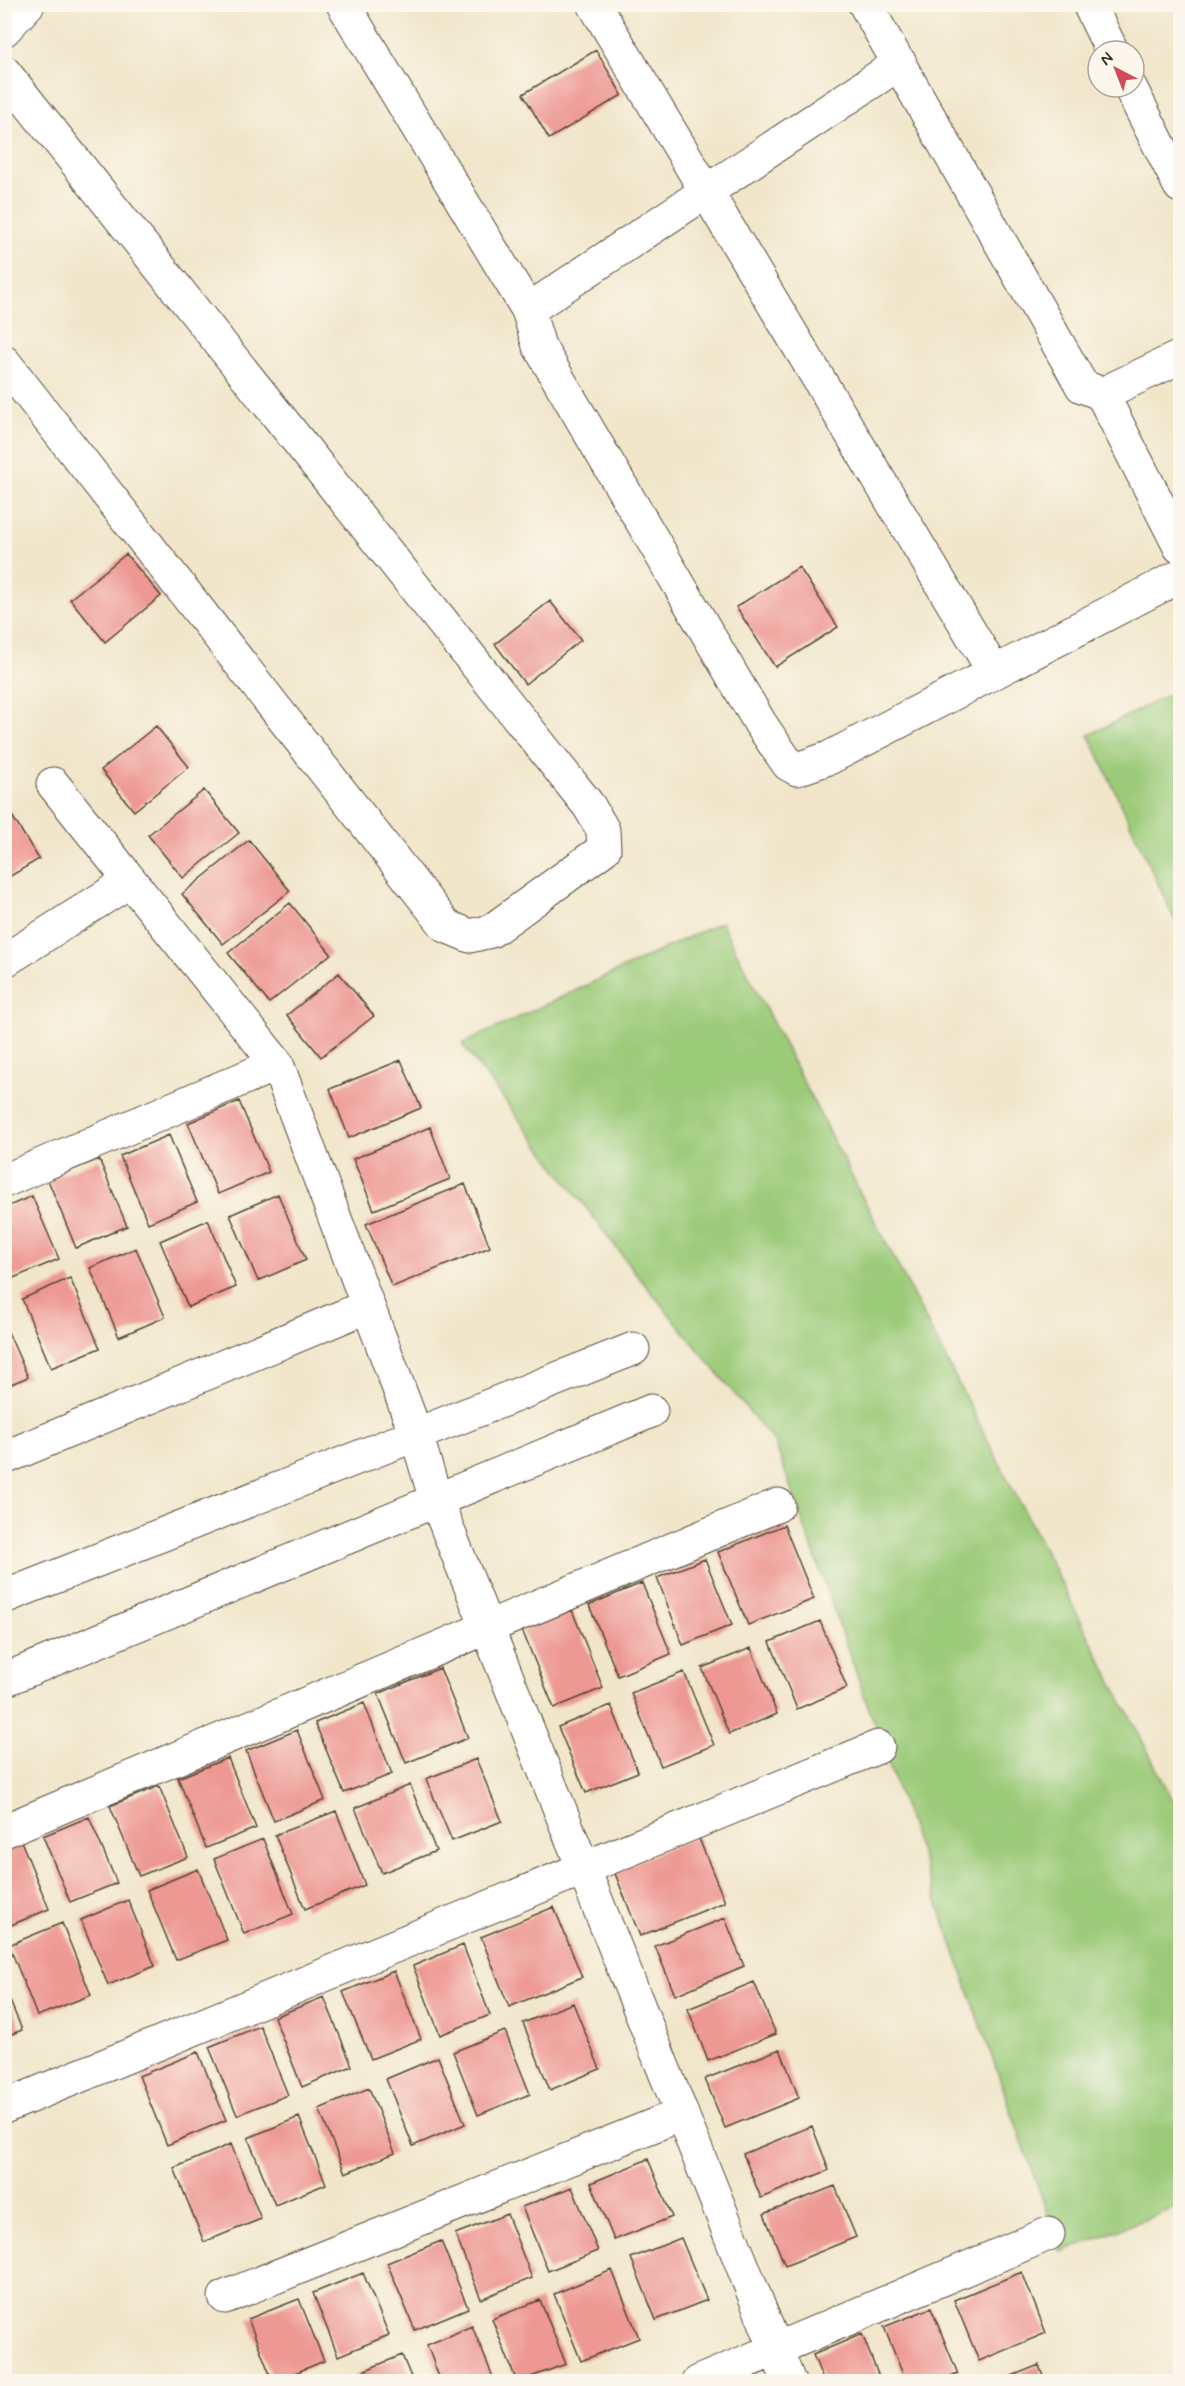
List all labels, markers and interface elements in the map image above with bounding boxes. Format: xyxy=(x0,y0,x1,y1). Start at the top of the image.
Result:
north arrow xyxy=(1086,39,1146,99)
text: N xyxy=(1096,48,1118,70)

